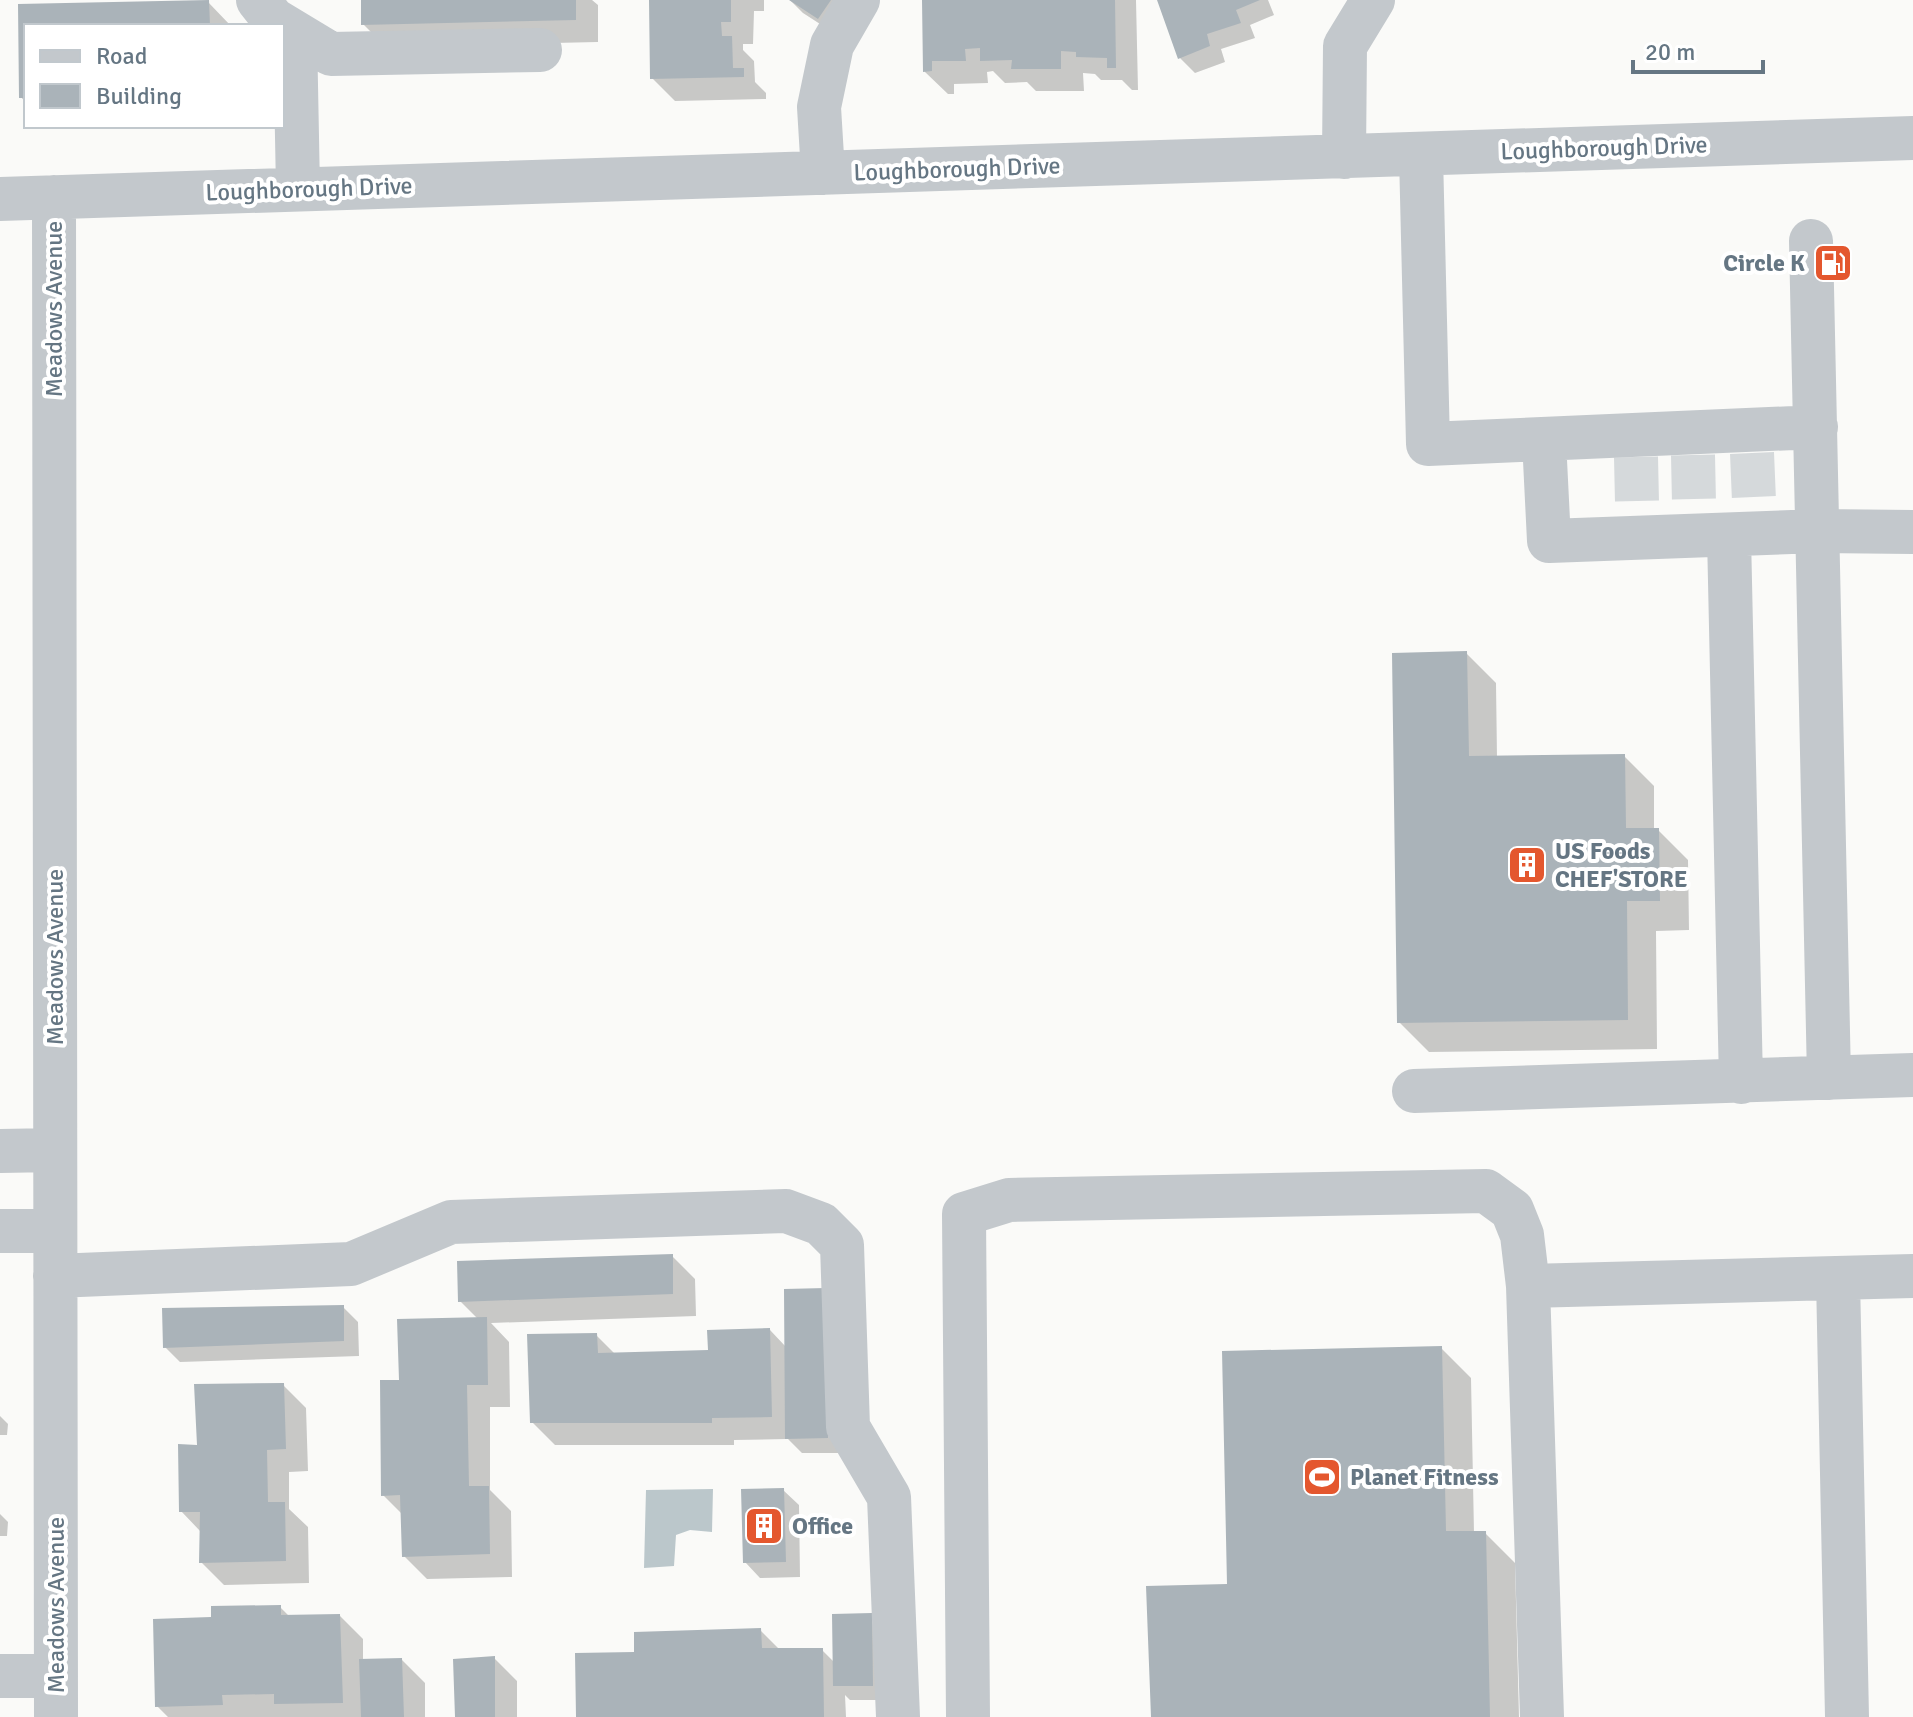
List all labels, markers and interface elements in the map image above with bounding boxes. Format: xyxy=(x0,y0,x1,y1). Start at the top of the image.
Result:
legend xyxy=(24,24,284,128)
scale bar xyxy=(1633,24,1763,74)
text: 20 m xyxy=(1645,37,1695,67)
text: Road xyxy=(96,41,147,71)
text: Building xyxy=(96,81,182,111)
street label: Loughborough Drive xyxy=(1500,129,1708,167)
street label: Loughborough Drive xyxy=(853,150,1061,188)
street label: Loughborough Drive xyxy=(205,170,413,208)
street label: Meadows Avenue xyxy=(39,221,69,397)
fuel station icon: Circle K xyxy=(1812,242,1854,284)
place label: Circle K xyxy=(1723,248,1805,278)
place label: US Foods CHEF'STORE xyxy=(1555,836,1687,894)
building icon: US Foods CHEF'STORE xyxy=(1506,844,1548,886)
street label: Meadows Avenue xyxy=(40,869,70,1045)
sports icon: Planet Fitness xyxy=(1301,1456,1343,1498)
place label: Planet Fitness xyxy=(1350,1462,1499,1492)
building icon: Office xyxy=(743,1505,785,1547)
place label: Office xyxy=(792,1511,853,1541)
street label: Meadows Avenue xyxy=(41,1517,71,1693)

